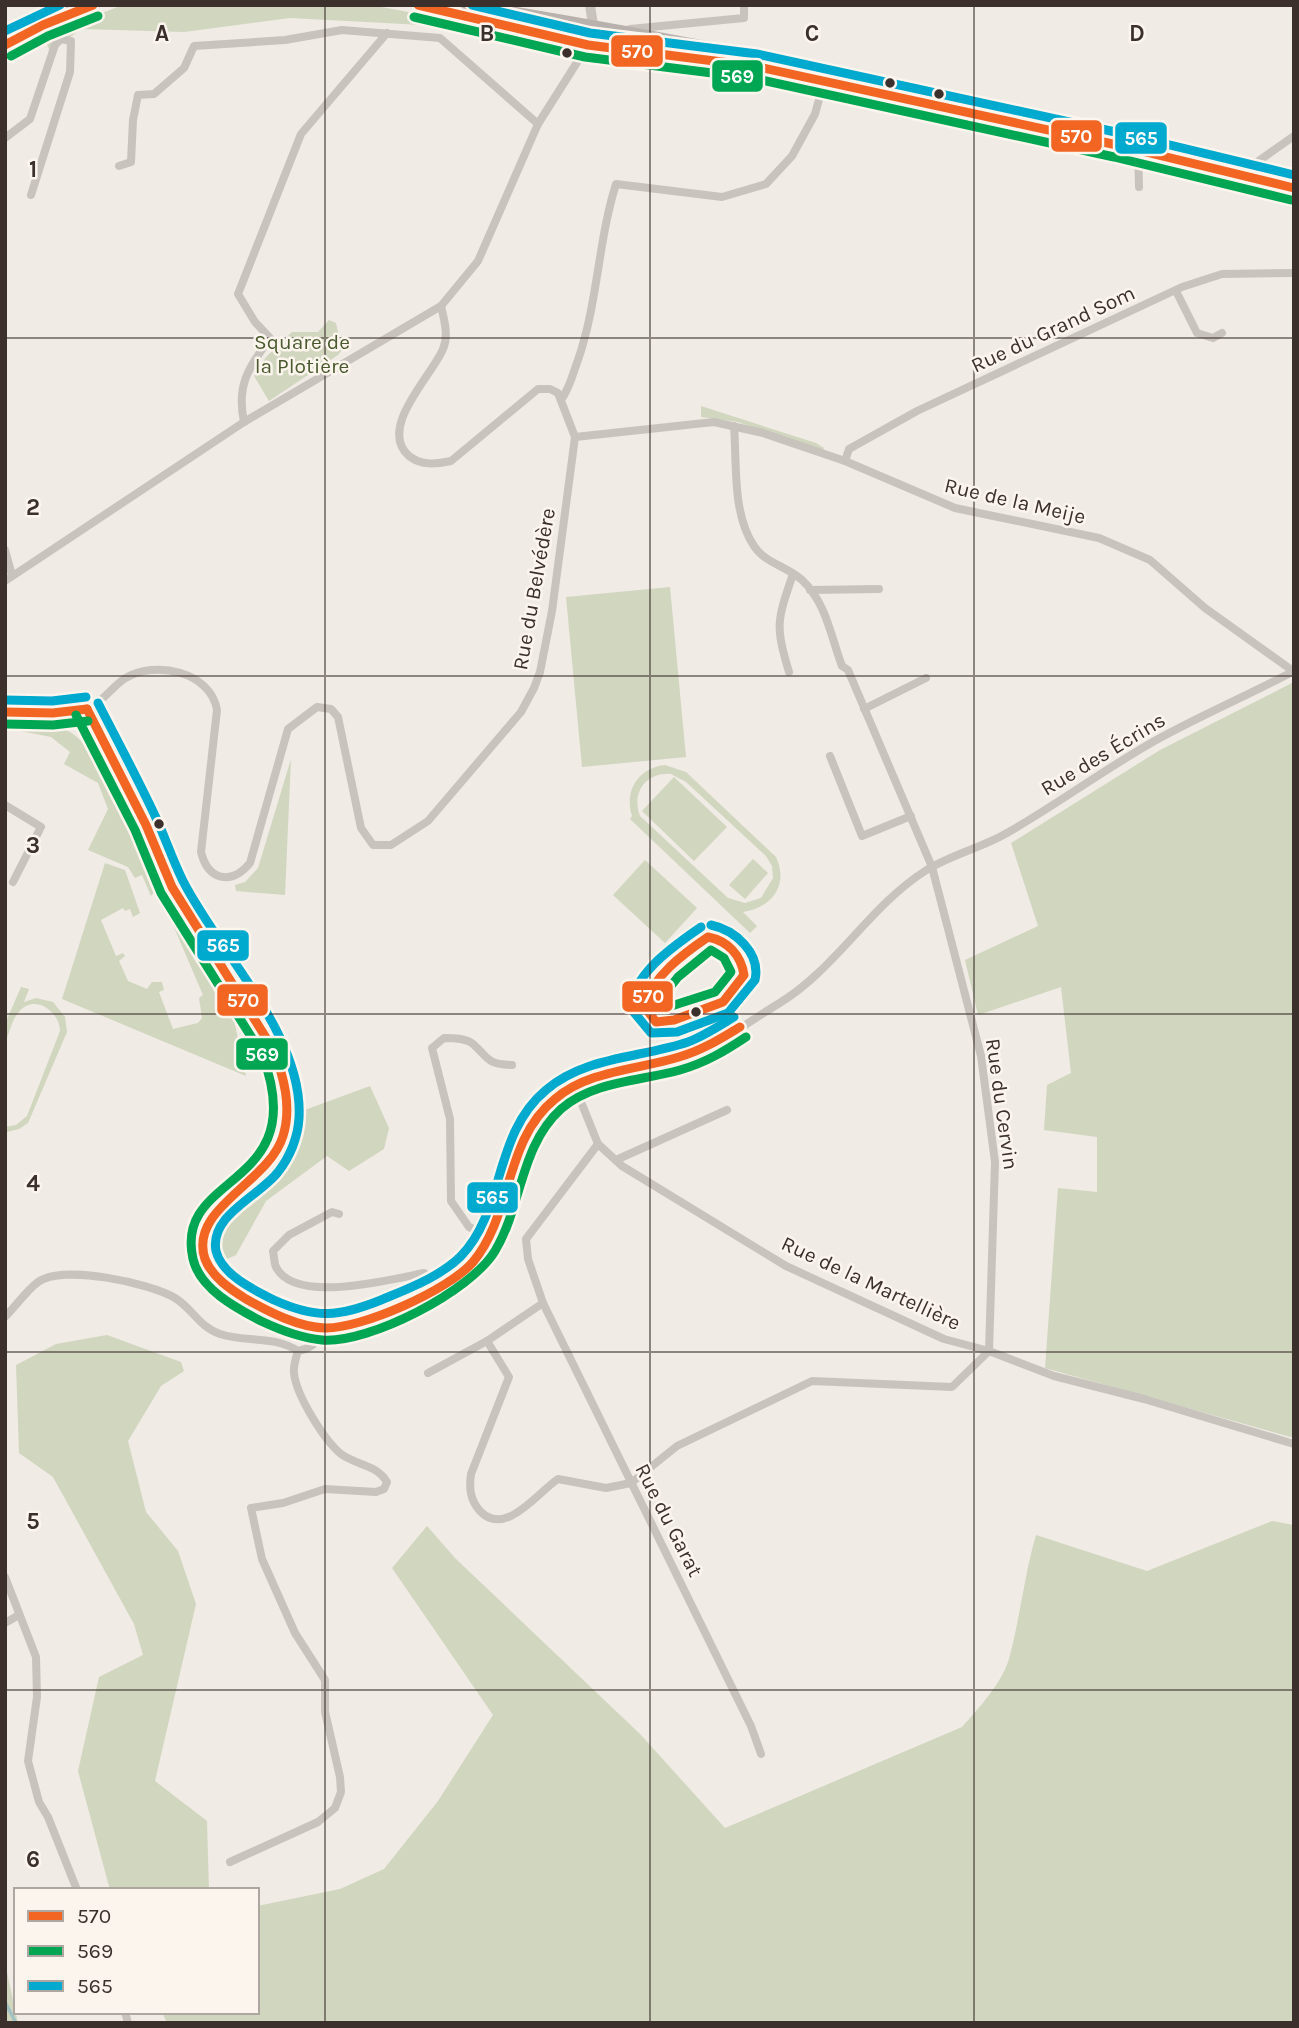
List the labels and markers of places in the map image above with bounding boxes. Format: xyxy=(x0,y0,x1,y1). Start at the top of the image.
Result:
unlabelled marker xyxy=(560,46,574,60)
unlabelled marker xyxy=(883,76,897,90)
unlabelled marker xyxy=(932,87,946,101)
unlabelled marker xyxy=(152,817,166,831)
unlabelled marker xyxy=(689,1005,703,1019)

